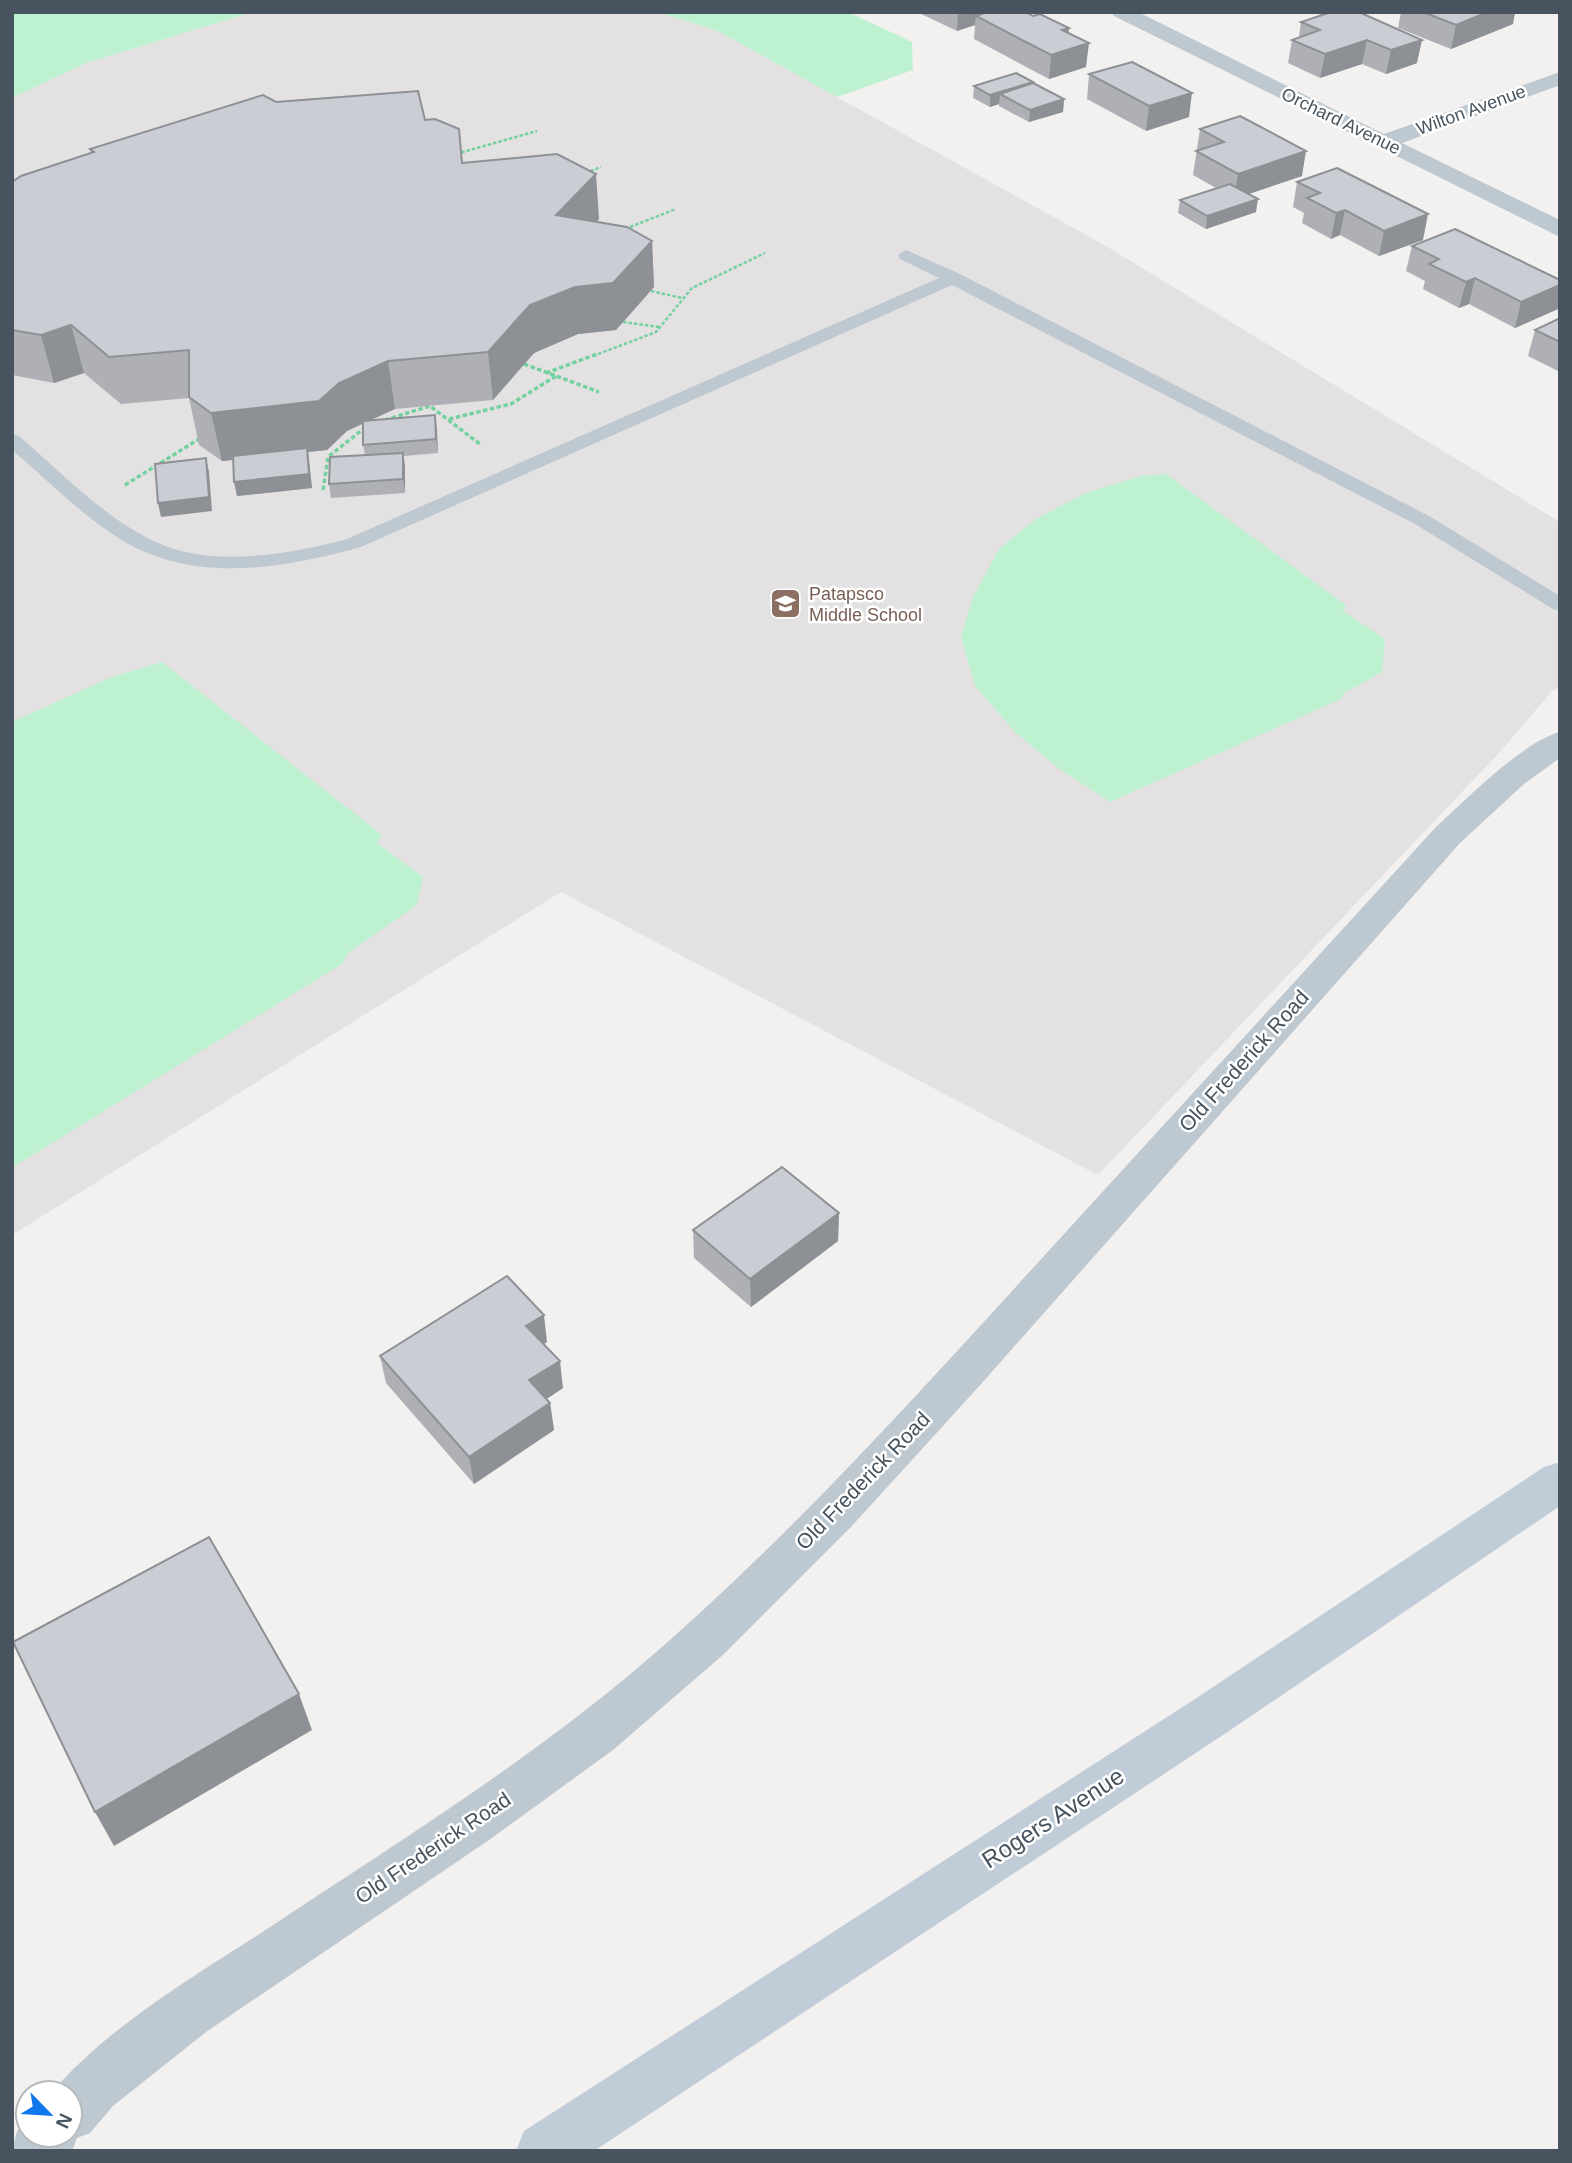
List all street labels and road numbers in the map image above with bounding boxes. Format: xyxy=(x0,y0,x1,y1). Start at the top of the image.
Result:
street label: Wilton Avenue xyxy=(1414,81,1528,139)
street label: Orchard Avenue xyxy=(1278,84,1404,158)
street label: Old Frederick Road xyxy=(1174,985,1313,1136)
street label: Old Frederick Road xyxy=(791,1407,934,1554)
street label: Rogers Avenue xyxy=(977,1762,1129,1873)
street label: Old Frederick Road xyxy=(351,1787,515,1908)

